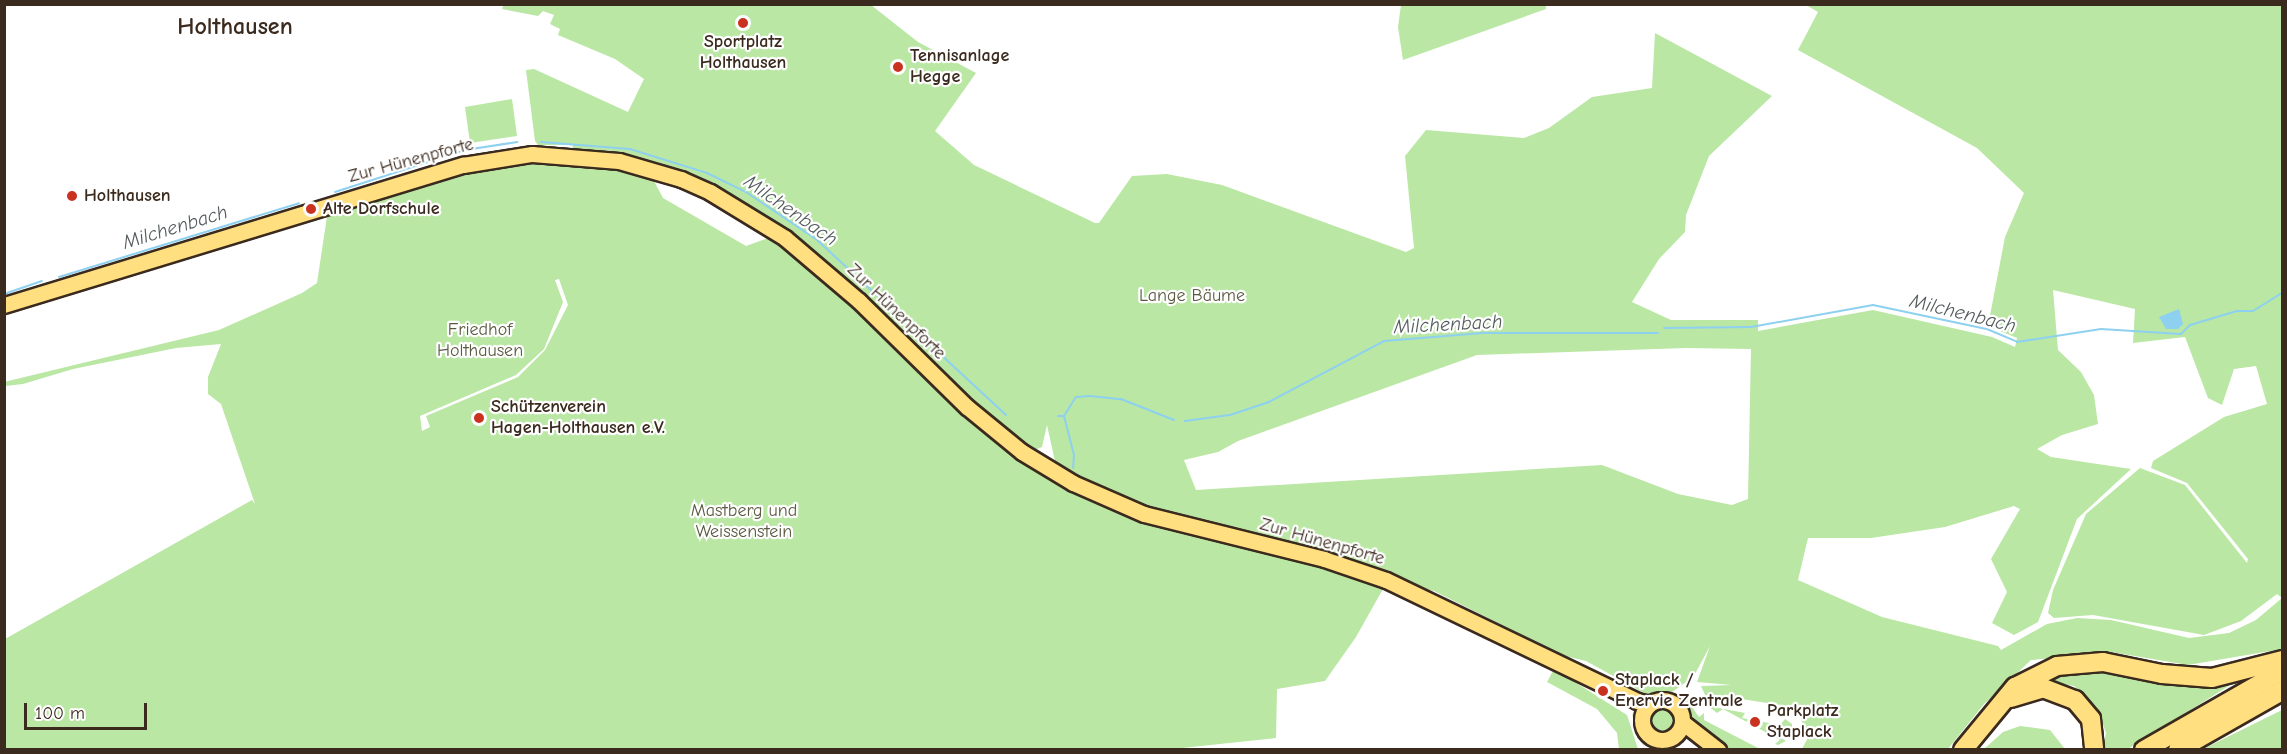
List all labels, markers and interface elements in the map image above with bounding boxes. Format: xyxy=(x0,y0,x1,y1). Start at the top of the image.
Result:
district label: Holthausen xyxy=(177,13,293,41)
marker: Sportplatz Holthausen xyxy=(736,16,750,30)
place label: Sportplatz Holthausen xyxy=(700,32,786,74)
place label: Tennisanlage Hegge xyxy=(910,46,1009,88)
marker: Tennisanlage Hegge xyxy=(891,60,905,74)
street label: Zur Hünenpforte xyxy=(346,134,476,188)
water label: Milchenbach xyxy=(740,169,842,251)
place label: Holthausen xyxy=(84,185,171,207)
marker: Holthausen xyxy=(65,189,79,203)
place label: Alte Dorfschule xyxy=(323,198,439,220)
water label: Milchenbach xyxy=(119,200,231,254)
marker: Alte Dorfschule xyxy=(304,202,318,216)
street label: Zur Hünenpforte xyxy=(842,260,950,364)
park label: Lange Bäume xyxy=(1139,285,1245,307)
water label: Milchenbach xyxy=(1907,288,2019,338)
water label: Milchenbach xyxy=(1393,309,1503,339)
park label: Friedhof Holthausen xyxy=(437,320,523,362)
place label: Schützenverein Hagen-Holthausen e.V. xyxy=(491,397,665,440)
marker: Schützenverein Hagen-Holthausen e.V. xyxy=(472,411,486,425)
park label: Mastberg und Weissenstein xyxy=(691,501,797,544)
street label: Zur Hünenpforte xyxy=(1257,514,1387,570)
place label: Staplack / Enervie Zentrale xyxy=(1615,670,1743,712)
marker: Staplack / Enervie Zentrale xyxy=(1596,684,1610,698)
scale bar xyxy=(27,691,150,729)
place label: Parkplatz Staplack xyxy=(1767,701,1839,744)
text: 100 m xyxy=(35,703,85,724)
marker: Parkplatz Staplack xyxy=(1748,715,1762,729)

